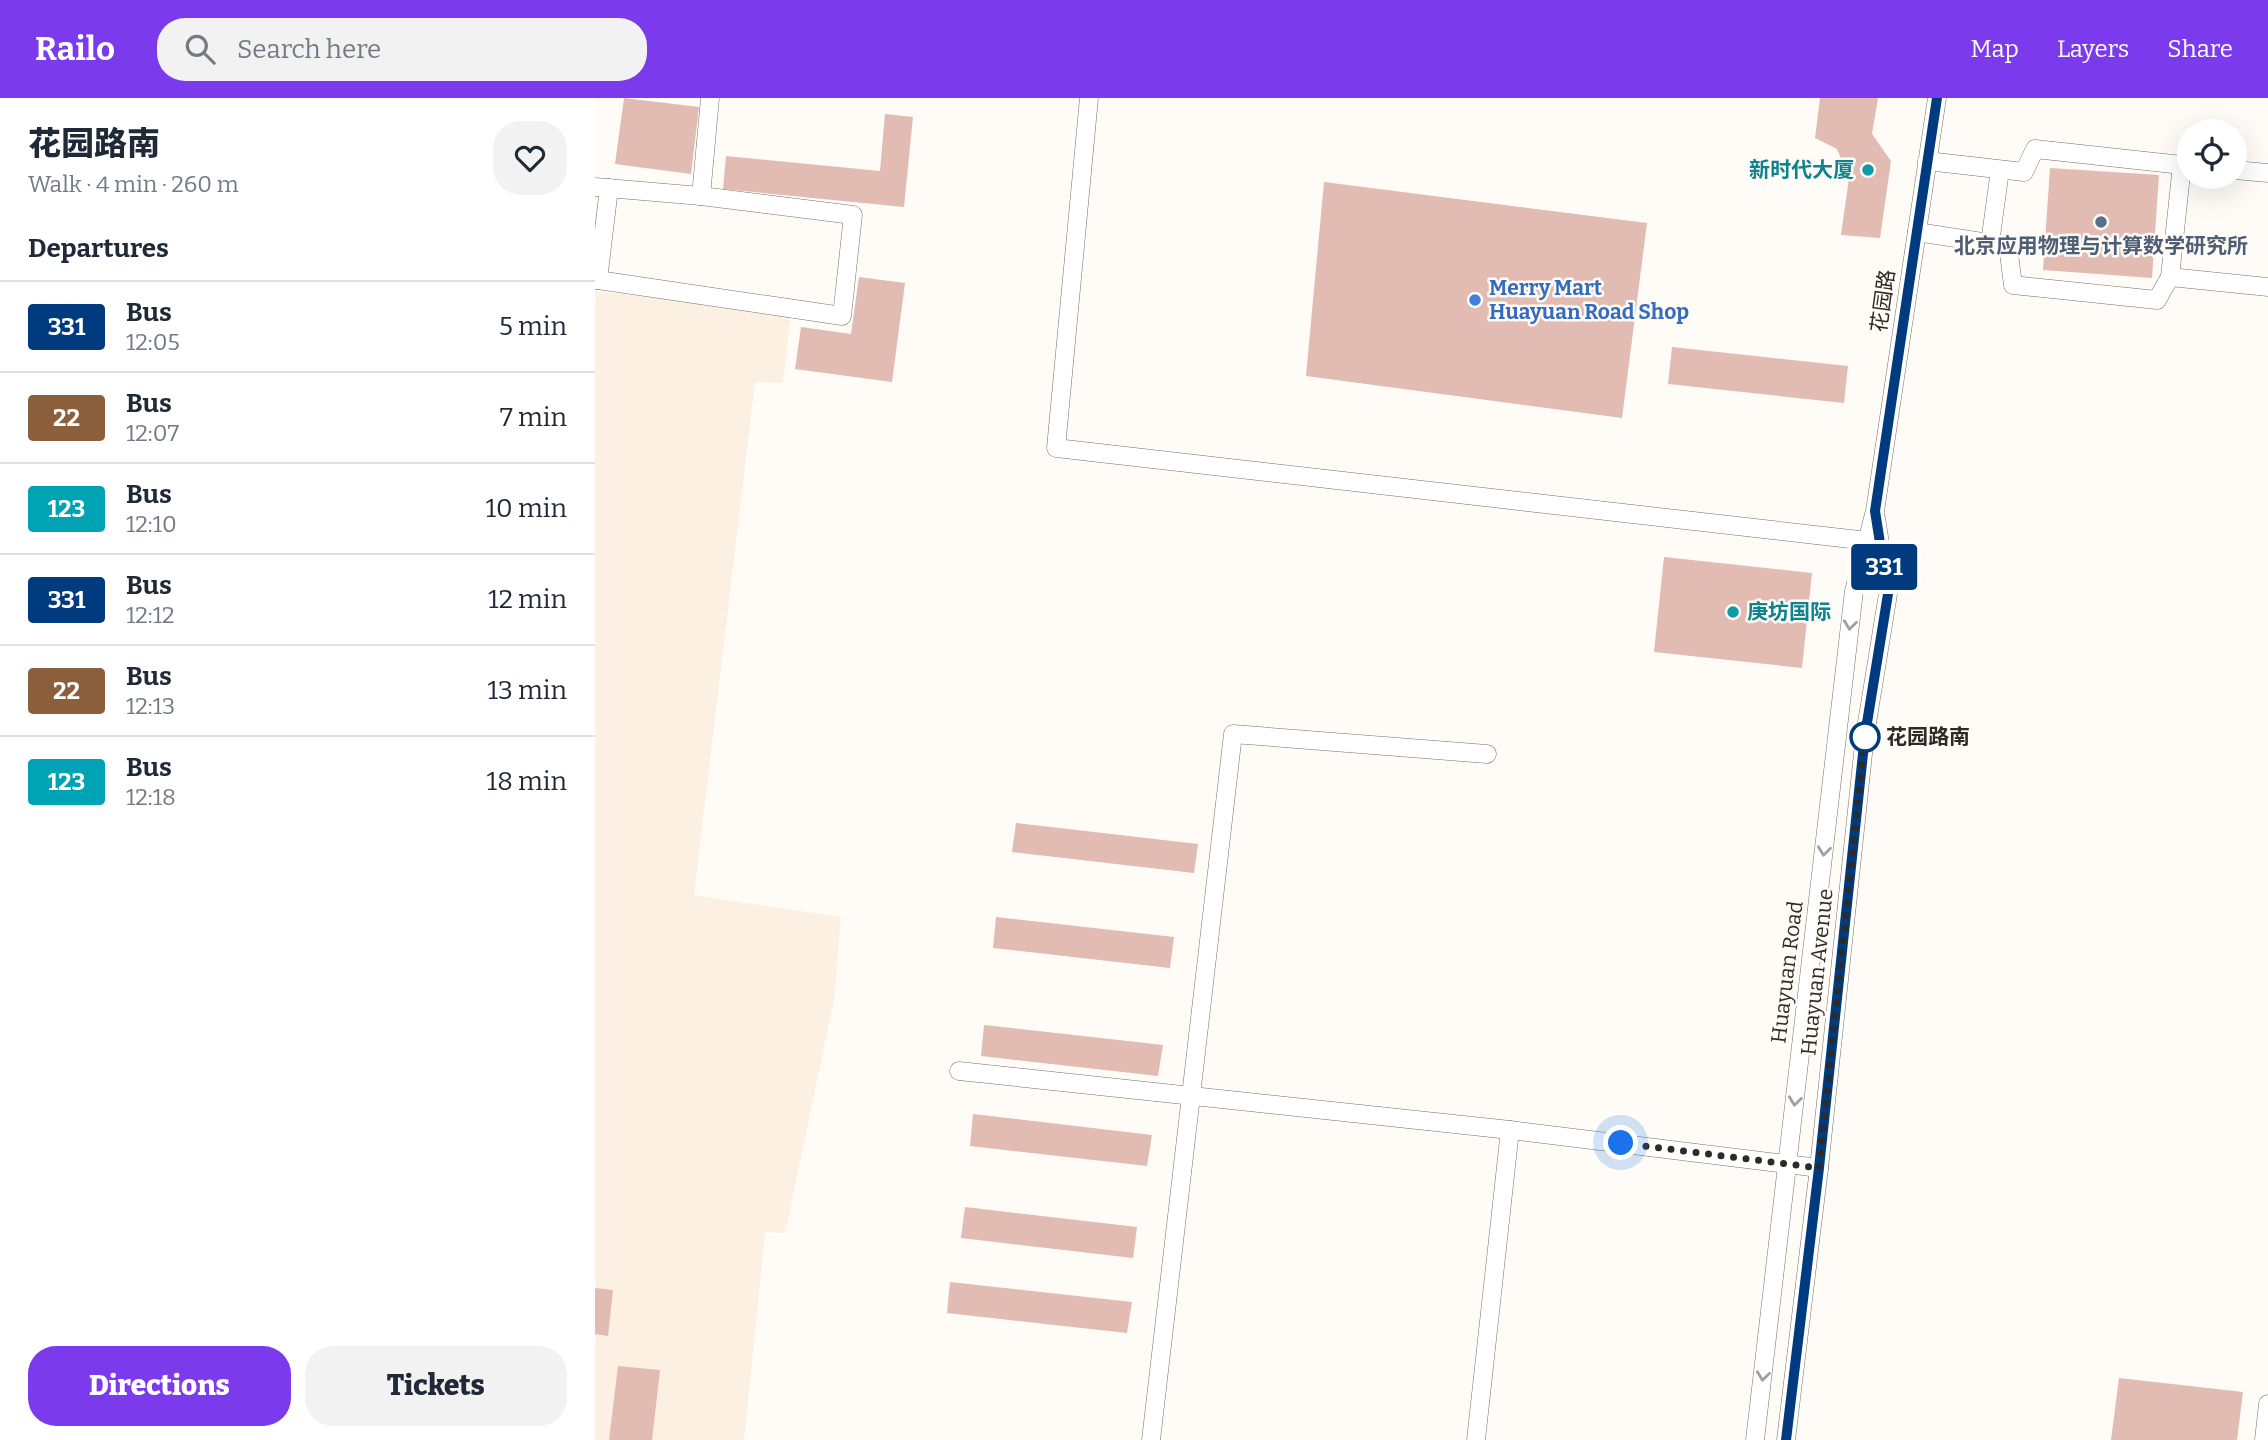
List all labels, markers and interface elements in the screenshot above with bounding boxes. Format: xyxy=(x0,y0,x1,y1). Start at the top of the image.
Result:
search box xyxy=(157,18,647,81)
text: Railo xyxy=(35,29,115,69)
icon: search xyxy=(181,30,219,68)
text: Search here xyxy=(237,34,381,65)
text: Map xyxy=(1971,35,2019,63)
text: Layers xyxy=(2057,35,2129,63)
text: Share xyxy=(2167,35,2233,63)
map controls xyxy=(2177,119,2247,189)
button: locate xyxy=(2177,119,2247,189)
button: heart xyxy=(493,121,567,195)
text: 花园路南 xyxy=(28,124,160,164)
place label: 新时代大厦 xyxy=(1749,157,1854,183)
marker: 新时代大厦 xyxy=(1860,162,1876,178)
text: Walk · 4 min · 260 m xyxy=(28,170,239,198)
marker: 北京应用物理与计算数学研究所 xyxy=(2093,214,2109,230)
text: Departures xyxy=(28,233,169,264)
place label: 北京应用物理与计算数学研究所 xyxy=(1954,233,2248,259)
street label: 花园路 xyxy=(1866,268,1900,334)
place label: Merry Mart Huayuan Road Shop xyxy=(1489,275,1689,325)
marker: Merry Mart Huayuan Road Shop xyxy=(1467,292,1483,308)
text: Bus xyxy=(126,297,172,328)
text: 5 min xyxy=(499,311,567,342)
text: 331 xyxy=(48,313,85,341)
text: 12:05 xyxy=(126,328,180,356)
text: Bus xyxy=(126,388,172,419)
text: 7 min xyxy=(500,402,567,433)
text: 22 xyxy=(53,404,80,432)
text: 12:07 xyxy=(126,419,179,447)
text: Bus xyxy=(126,479,172,510)
text: 10 min xyxy=(486,493,567,524)
text: 123 xyxy=(48,495,85,523)
text: 12:10 xyxy=(126,510,177,538)
line badge: 331 xyxy=(1844,544,1924,590)
text: 331 xyxy=(1865,553,1903,581)
text: Bus xyxy=(126,570,172,601)
text: 12 min xyxy=(488,584,567,615)
text: 331 xyxy=(48,586,85,614)
place label: 庚坊国际 xyxy=(1747,599,1831,625)
text: 12:12 xyxy=(126,601,175,629)
marker: 庚坊国际 xyxy=(1725,604,1741,620)
one-way arrow xyxy=(1843,619,1858,631)
text: Bus xyxy=(126,661,172,692)
text: 13 min xyxy=(487,675,567,706)
text: 22 xyxy=(53,677,80,705)
text: 12:13 xyxy=(126,692,175,720)
marker: 花园路南 xyxy=(1850,722,1880,752)
place label: 花园路南 xyxy=(1886,724,1970,750)
text: Bus xyxy=(126,752,172,783)
text: 18 min xyxy=(487,766,567,797)
text: 123 xyxy=(48,768,85,796)
text: 12:18 xyxy=(126,783,176,811)
one-way arrow xyxy=(1817,846,1832,857)
street label: Huayuan Avenue xyxy=(1795,887,1839,1057)
street label: Huayuan Road xyxy=(1765,899,1809,1045)
one-way arrow xyxy=(1787,1096,1802,1107)
your location xyxy=(1603,1125,1638,1160)
button: Directions xyxy=(28,1346,291,1426)
button: Tickets xyxy=(305,1346,567,1426)
one-way arrow xyxy=(1755,1370,1770,1382)

